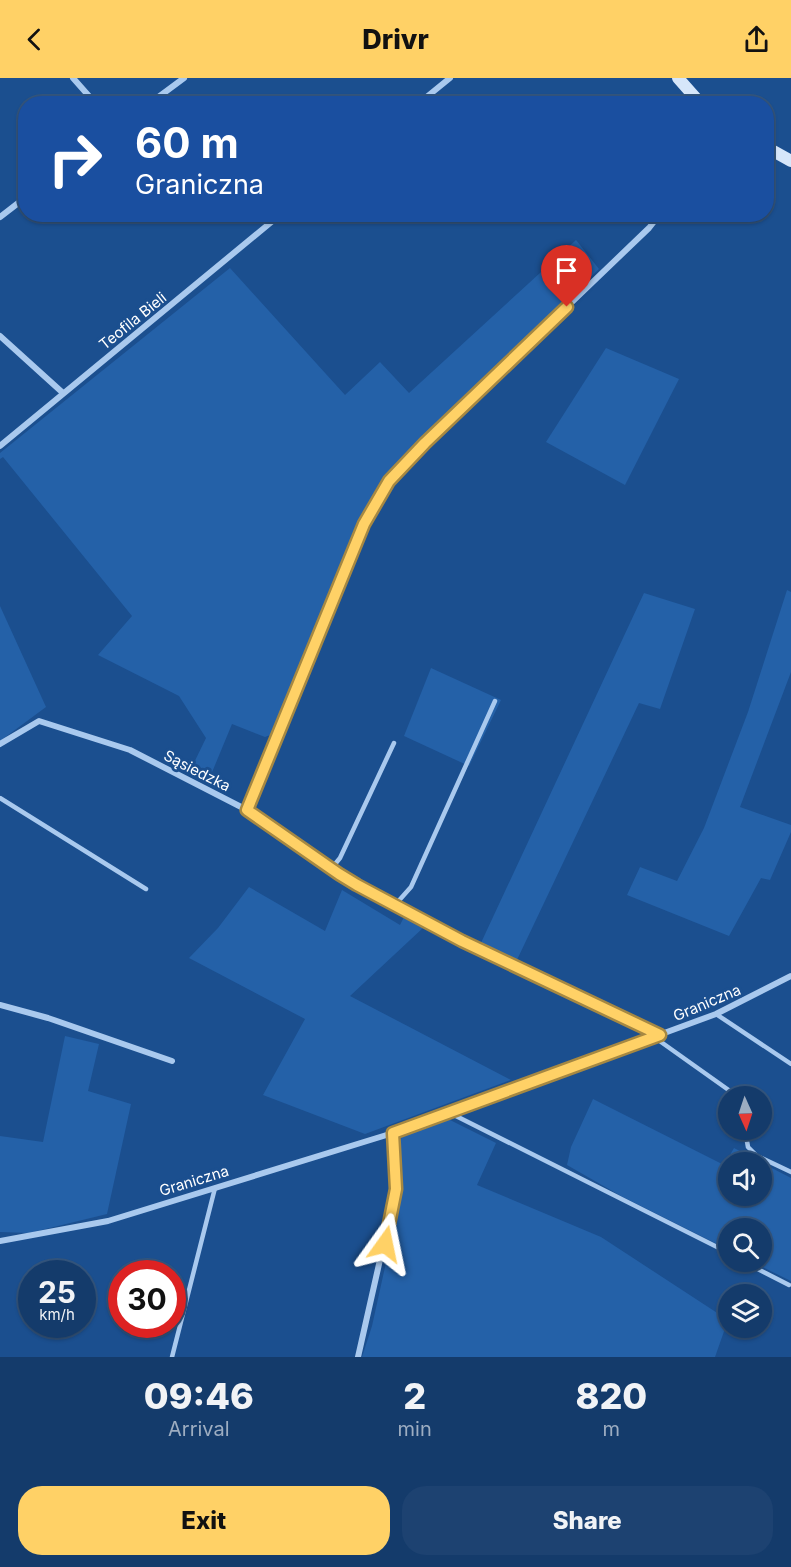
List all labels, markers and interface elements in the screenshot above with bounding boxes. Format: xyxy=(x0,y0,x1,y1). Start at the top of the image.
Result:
icon: back xyxy=(18,23,51,56)
text: Drivr xyxy=(362,23,429,56)
icon: share xyxy=(740,23,773,56)
text: 60 m xyxy=(135,117,239,168)
icon: right xyxy=(36,120,114,198)
text: Graniczna xyxy=(135,168,264,201)
pin xyxy=(541,245,592,307)
icon: arrive xyxy=(550,254,583,287)
street label: Teofila Bieli xyxy=(95,288,170,354)
street label: Sąsiedzka xyxy=(161,746,234,795)
street label: Graniczna xyxy=(670,980,744,1025)
north arrow xyxy=(718,1086,772,1140)
map controls xyxy=(718,1086,772,1338)
button: sound xyxy=(718,1152,772,1206)
street label: Graniczna xyxy=(157,1161,231,1200)
position arrow xyxy=(353,1212,417,1276)
button: search xyxy=(718,1218,772,1272)
speed limit sign: 30 xyxy=(108,1260,186,1338)
text: 25 xyxy=(38,1274,76,1310)
button: layers xyxy=(718,1284,772,1338)
text: km/h xyxy=(39,1305,75,1324)
text: 09:46 xyxy=(144,1374,254,1418)
text: 2 xyxy=(403,1374,426,1418)
text: 820 xyxy=(575,1374,647,1418)
text: Arrival xyxy=(168,1417,230,1441)
text: min xyxy=(398,1417,432,1441)
text: m xyxy=(603,1417,620,1441)
button: Exit xyxy=(18,1486,390,1555)
button: Share xyxy=(402,1486,773,1555)

